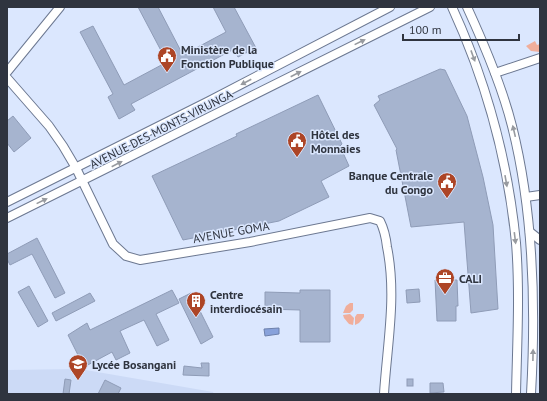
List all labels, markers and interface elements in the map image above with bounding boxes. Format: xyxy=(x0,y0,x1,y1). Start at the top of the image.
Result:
scale bar xyxy=(403,16,519,42)
text: 100 m xyxy=(409,22,442,37)
one-way arrow xyxy=(354,39,365,45)
place label: Ministère de la Fonction Publique xyxy=(181,42,274,71)
public building icon: Ministère de la Fonction Publique xyxy=(156,45,178,73)
one-way arrow xyxy=(470,50,476,62)
one-way arrow xyxy=(290,71,302,77)
one-way arrow xyxy=(240,78,252,85)
street label: AVENUE DES MONTS VIRUNGA xyxy=(87,86,235,172)
one-way arrow xyxy=(510,125,516,137)
place label: Hôtel des Monnaies xyxy=(311,127,360,156)
public building icon: Hôtel des Monnaies xyxy=(286,130,308,158)
one-way arrow xyxy=(112,161,123,167)
place label: Banque Centrale du Congo xyxy=(349,168,434,197)
public building icon: Banque Centrale du Congo xyxy=(436,171,458,199)
one-way arrow xyxy=(504,175,510,187)
one-way arrow xyxy=(36,198,48,204)
street label: AVENUE GOMA xyxy=(192,218,270,246)
one-way arrow xyxy=(512,232,518,244)
office icon: CALI xyxy=(434,267,456,295)
place label: CALI xyxy=(459,271,482,286)
place label: Centre interdiocésain xyxy=(210,287,282,316)
building icon: Centre interdiocésain xyxy=(185,290,207,318)
one-way arrow xyxy=(529,349,536,361)
school or university icon: Lycée Bosangani xyxy=(67,353,89,381)
place label: Lycée Bosangani xyxy=(92,357,176,372)

